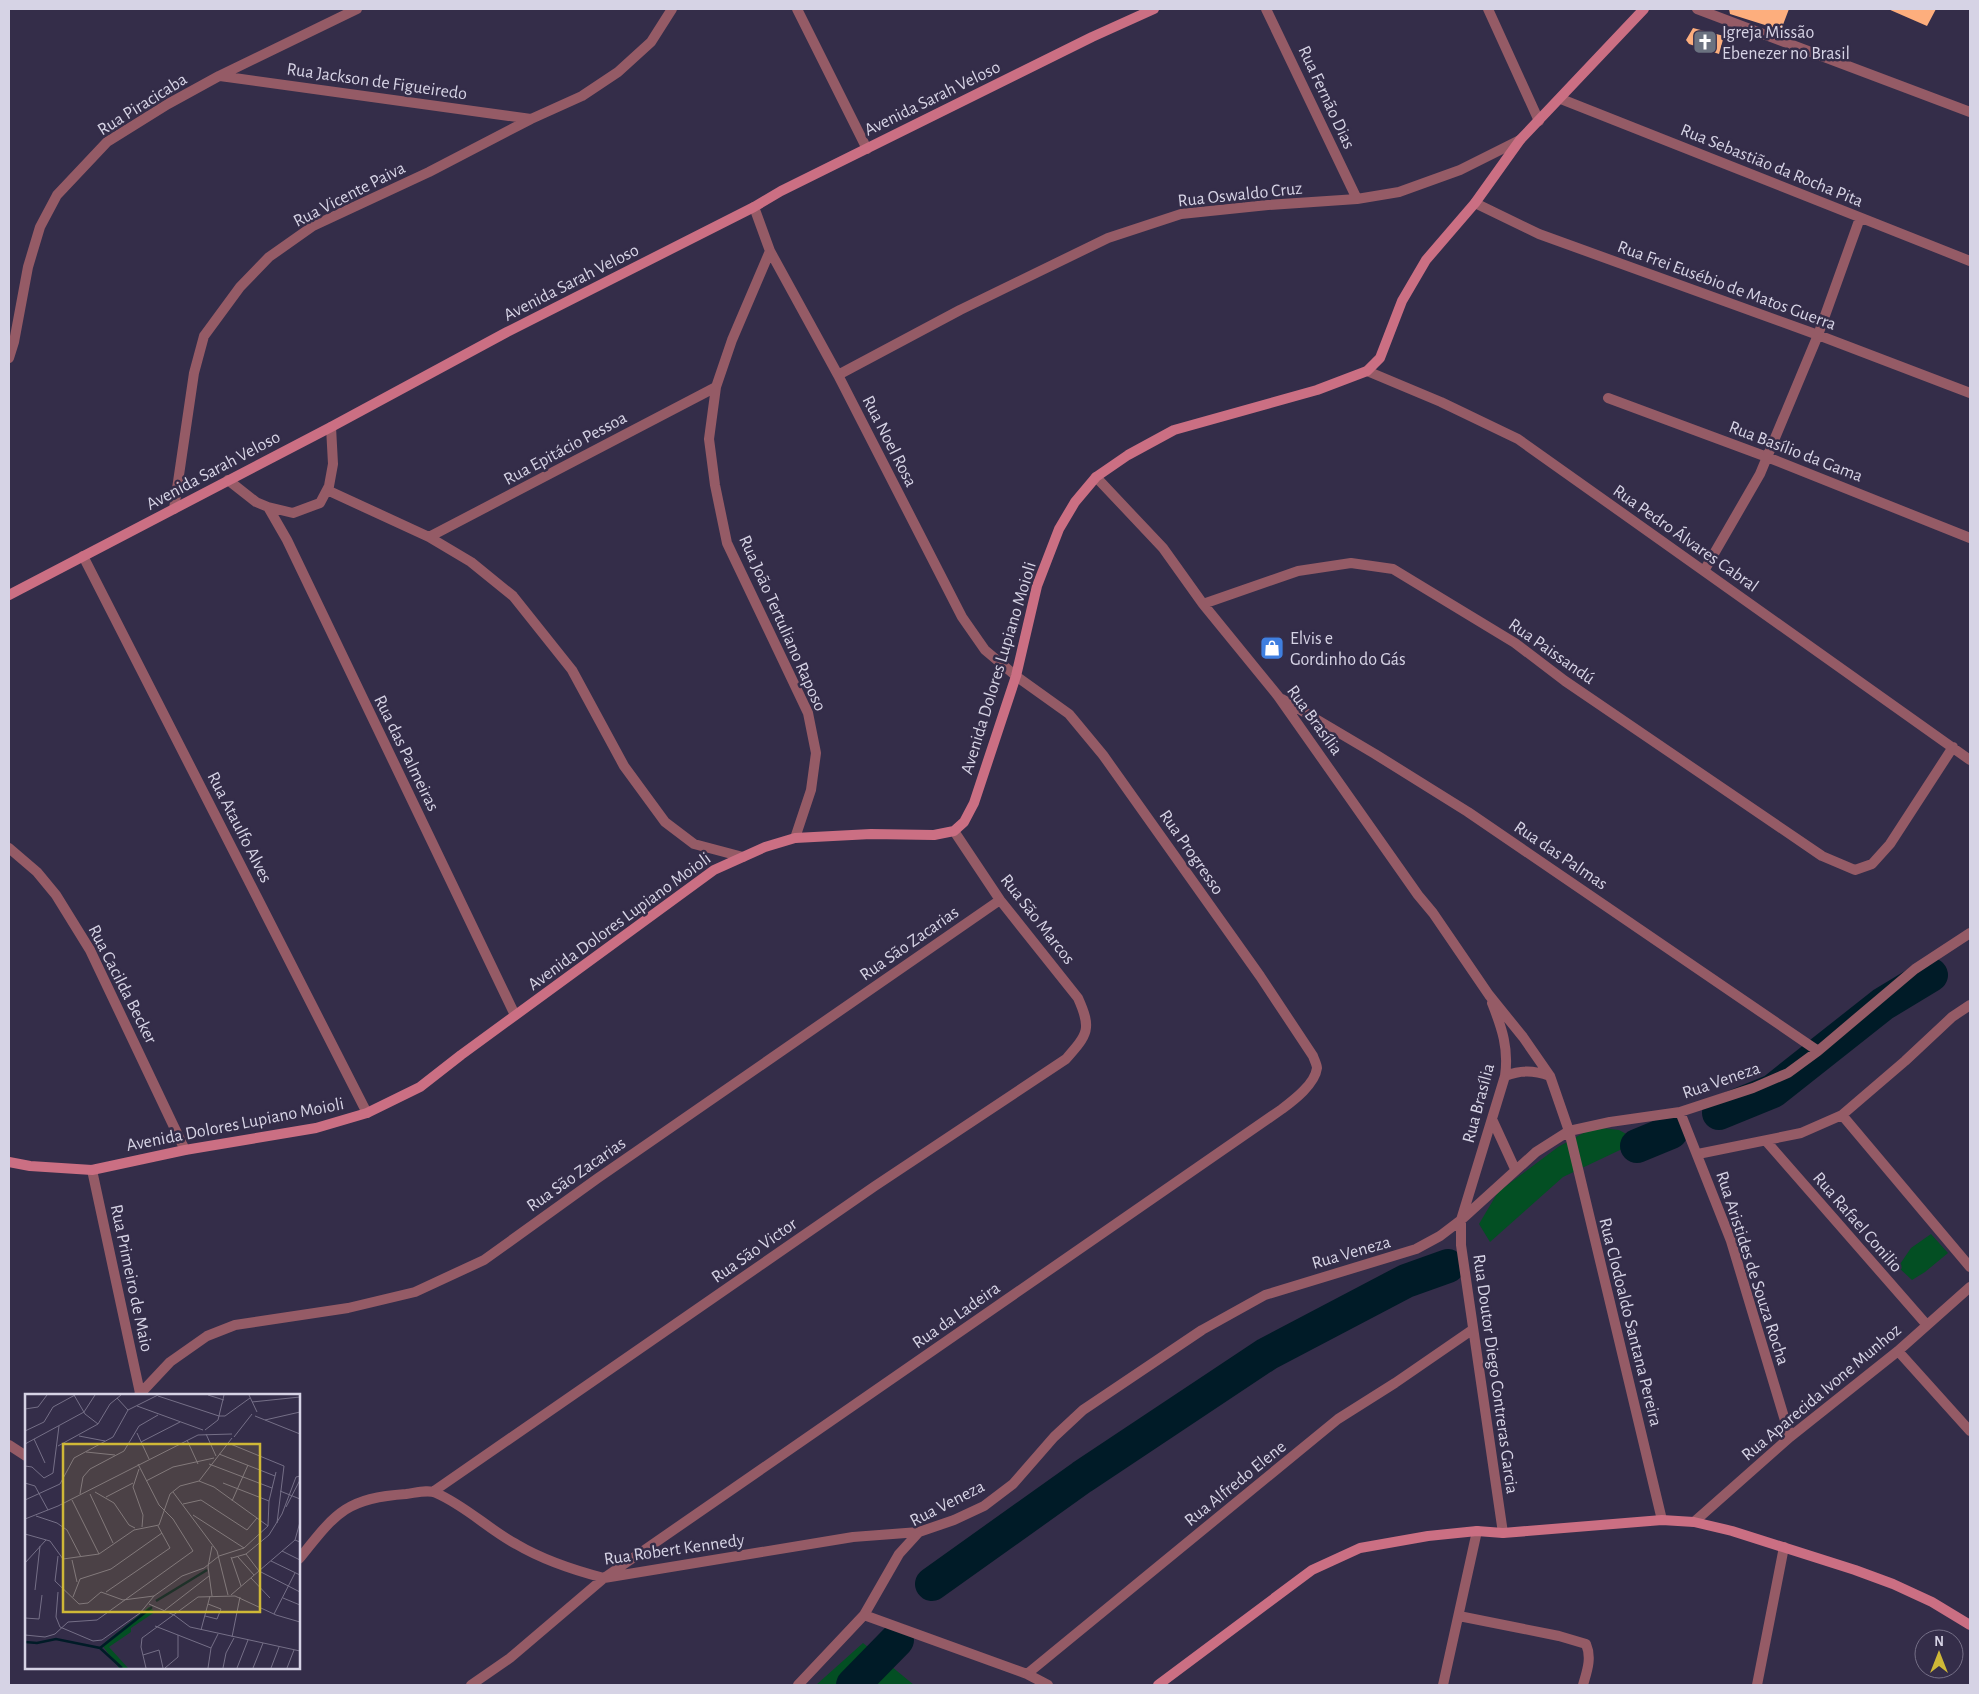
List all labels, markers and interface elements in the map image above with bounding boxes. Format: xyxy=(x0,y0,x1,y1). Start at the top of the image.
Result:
place label: Igreja Missão Ebenezer no Brasil xyxy=(1722,24,1850,63)
church icon: Igreja Missão Ebenezer no Brasil xyxy=(1692,29,1718,55)
street label: Rua Fernão Dias xyxy=(1294,43,1358,152)
street label: Avenida Sarah Veloso xyxy=(862,58,1003,140)
street label: Rua Jackson de Figueiredo xyxy=(286,60,468,104)
street label: Rua Piracicaba xyxy=(95,70,190,139)
street label: Rua Sebastião da Rocha Pita xyxy=(1678,121,1865,211)
street label: Rua Vicente Paiva xyxy=(291,159,408,231)
street label: Rua Oswaldo Cruz xyxy=(1177,179,1303,210)
street label: Rua Frei Eusébio de Matos Guerra xyxy=(1615,238,1838,334)
street label: Avenida Sarah Veloso xyxy=(501,241,642,325)
street label: Rua Noel Rosa xyxy=(858,393,920,490)
street label: Rua Epitácio Pessoa xyxy=(501,409,630,489)
street label: Rua Basílio da Gama xyxy=(1726,418,1865,486)
street label: Avenida Sarah Veloso xyxy=(143,428,284,514)
street label: Rua Pedro Álvares Cabral xyxy=(1609,479,1763,596)
street label: Rua João Tertuliano Raposo xyxy=(735,533,829,714)
street label: Avenida Dolores Lupiano Moioli xyxy=(958,560,1040,777)
street label: Rua Paissandú xyxy=(1505,616,1598,688)
place label: Elvis e Gordinho do Gás xyxy=(1290,630,1406,669)
shop icon: Elvis e Gordinho do Gás xyxy=(1259,635,1285,661)
street label: Rua Brasília xyxy=(1283,682,1345,759)
street label: Rua das Palmeiras xyxy=(370,693,442,814)
street label: Rua Ataulfo Alves xyxy=(203,769,275,886)
street label: Rua Progresso xyxy=(1155,807,1227,898)
street label: Rua das Palmas xyxy=(1510,818,1610,894)
street label: Avenida Dolores Lupiano Moioli xyxy=(525,849,714,994)
street label: Rua São Marcos xyxy=(997,871,1078,968)
street label: Rua São Zacarias xyxy=(857,903,962,985)
street label: Rua Cacilda Becker xyxy=(84,922,160,1047)
street label: Rua Veneza xyxy=(1680,1059,1763,1103)
street label: Rua Brasília xyxy=(1460,1061,1498,1145)
street label: Avenida Dolores Lupiano Moioli xyxy=(125,1095,346,1155)
street label: Rua São Zacarias xyxy=(524,1134,629,1216)
street label: Rua Aristides de Souza Rocha xyxy=(1712,1169,1792,1367)
street label: Rua Rafael Conilio xyxy=(1809,1169,1906,1276)
street label: Rua Primeiro de Maio xyxy=(107,1203,155,1354)
street label: Rua São Victor xyxy=(709,1215,801,1287)
street label: Rua Clodoaldo Santana Pereira xyxy=(1595,1216,1665,1428)
street label: Rua Veneza xyxy=(1310,1233,1393,1273)
street label: Rua Doutor Diego Contreras Garcia xyxy=(1469,1253,1521,1495)
street label: Rua da Ladeira xyxy=(909,1279,1004,1353)
street label: Rua Aparecida Ivone Munhoz xyxy=(1739,1321,1905,1465)
inset map xyxy=(25,1394,300,1669)
street label: Rua Alfredo Elene xyxy=(1182,1438,1290,1530)
street label: Rua Veneza xyxy=(907,1477,988,1530)
street label: Rua Robert Kennedy xyxy=(603,1531,746,1569)
north arrow xyxy=(1914,1629,1964,1679)
text: N xyxy=(1934,1635,1944,1649)

